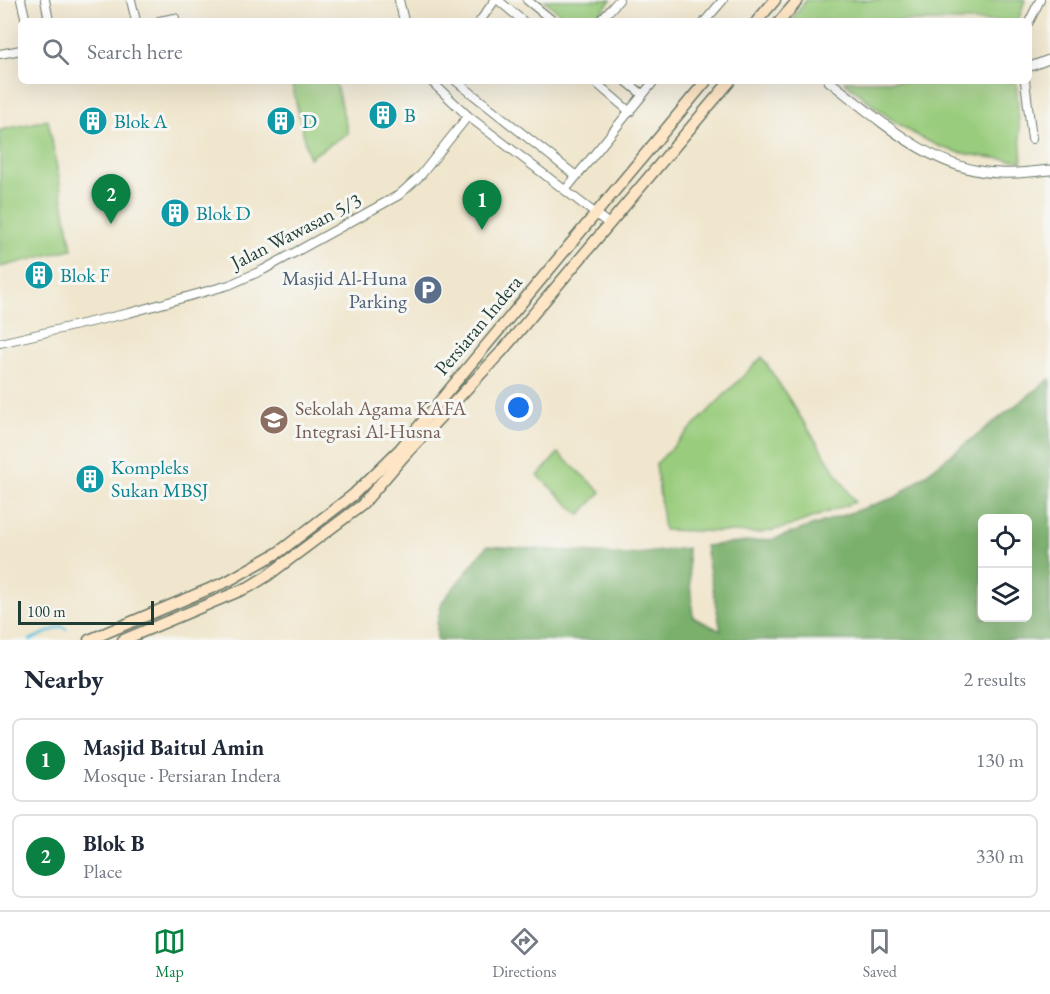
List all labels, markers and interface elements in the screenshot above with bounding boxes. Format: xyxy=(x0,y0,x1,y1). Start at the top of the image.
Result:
search box xyxy=(18,18,1032,84)
icon: search xyxy=(39,35,72,68)
text: Search here xyxy=(87,37,182,66)
building icon: B xyxy=(367,99,399,131)
place label: B xyxy=(404,102,416,128)
building icon: Blok A xyxy=(77,105,109,137)
building icon: D xyxy=(265,105,297,137)
place label: Blok A xyxy=(114,108,168,134)
place label: D xyxy=(302,108,317,134)
pin: 2 xyxy=(92,174,130,224)
pin: 1 xyxy=(462,180,502,230)
street label: Jalan Wawasan 5/3 xyxy=(224,187,366,276)
building icon: Blok D xyxy=(159,197,191,229)
place label: Blok D xyxy=(196,200,251,226)
building icon: Blok F xyxy=(23,259,55,291)
place label: Blok F xyxy=(60,262,110,288)
place label: Masjid Al-Huna Parking xyxy=(282,265,407,314)
street label: Persiaran Indera xyxy=(428,270,528,380)
parking icon: Masjid Al-Huna Parking xyxy=(412,274,444,306)
your location xyxy=(504,393,533,422)
place label: Sekolah Agama KAFA Integrasi Al-Husna xyxy=(295,395,466,444)
school or university icon: Sekolah Agama KAFA Integrasi Al-Husna xyxy=(258,404,290,436)
place label: Kompleks Sukan MBSJ xyxy=(111,454,209,503)
building icon: Kompleks Sukan MBSJ xyxy=(74,463,106,495)
map controls xyxy=(978,514,1032,622)
button: locate xyxy=(978,514,1032,568)
button: layers xyxy=(978,568,1032,622)
scale bar xyxy=(18,598,154,626)
text: 100 m xyxy=(27,601,66,622)
text: Nearby xyxy=(24,662,104,696)
text: 2 results xyxy=(963,666,1026,692)
text: Masjid Baitul Amin xyxy=(83,733,264,762)
text: 1 xyxy=(40,747,51,773)
text: 130 m xyxy=(976,747,1024,773)
text: Mosque · Persiaran Indera xyxy=(83,762,281,788)
text: Blok B xyxy=(83,829,144,858)
text: 2 xyxy=(40,843,51,869)
text: 330 m xyxy=(976,843,1024,869)
text: Place xyxy=(83,858,122,884)
tab: Map xyxy=(153,925,186,982)
tab: Directions xyxy=(492,925,557,982)
tab: Saved xyxy=(863,925,897,982)

